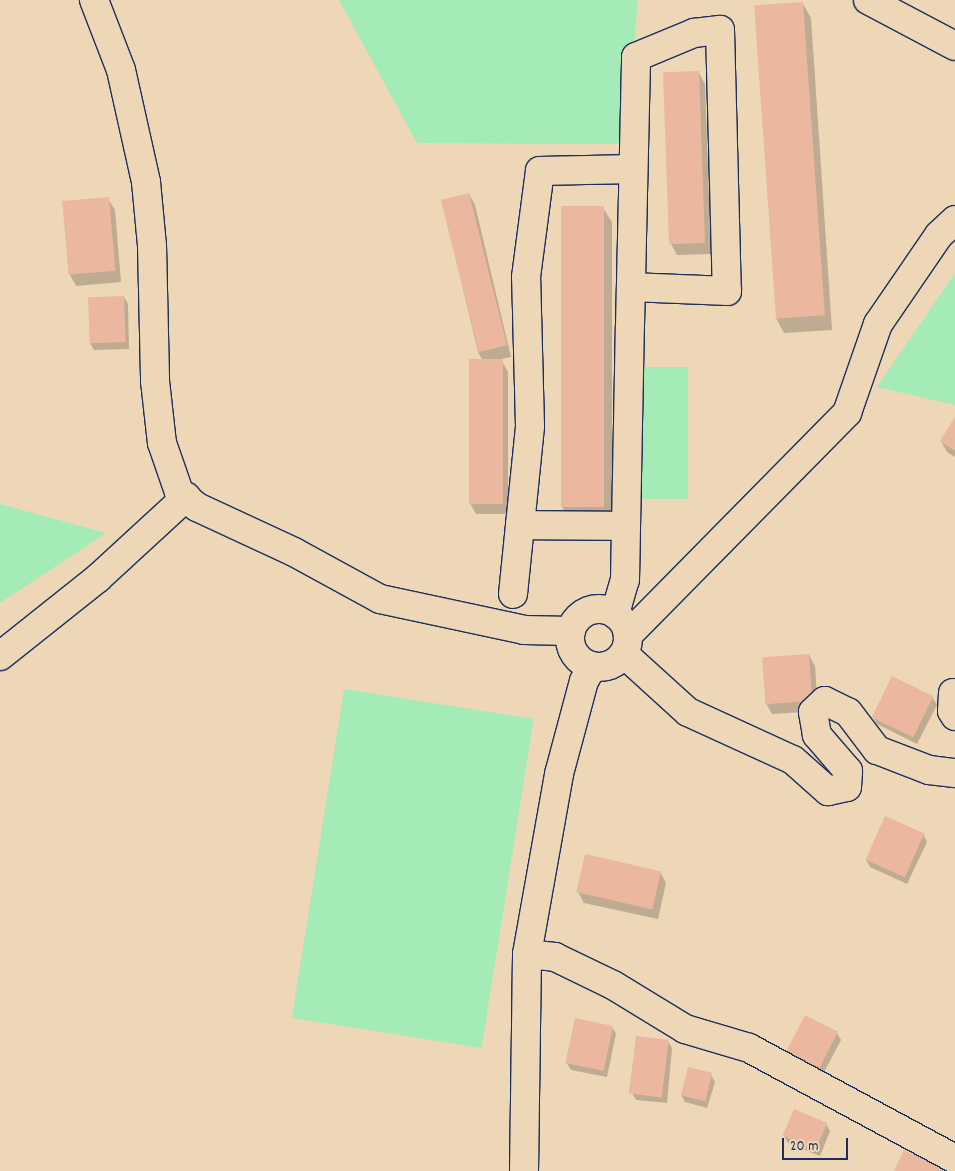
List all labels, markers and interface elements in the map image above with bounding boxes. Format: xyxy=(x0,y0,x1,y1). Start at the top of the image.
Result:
scale bar xyxy=(785,1128,851,1160)
text: 20 m xyxy=(790,1136,818,1158)

